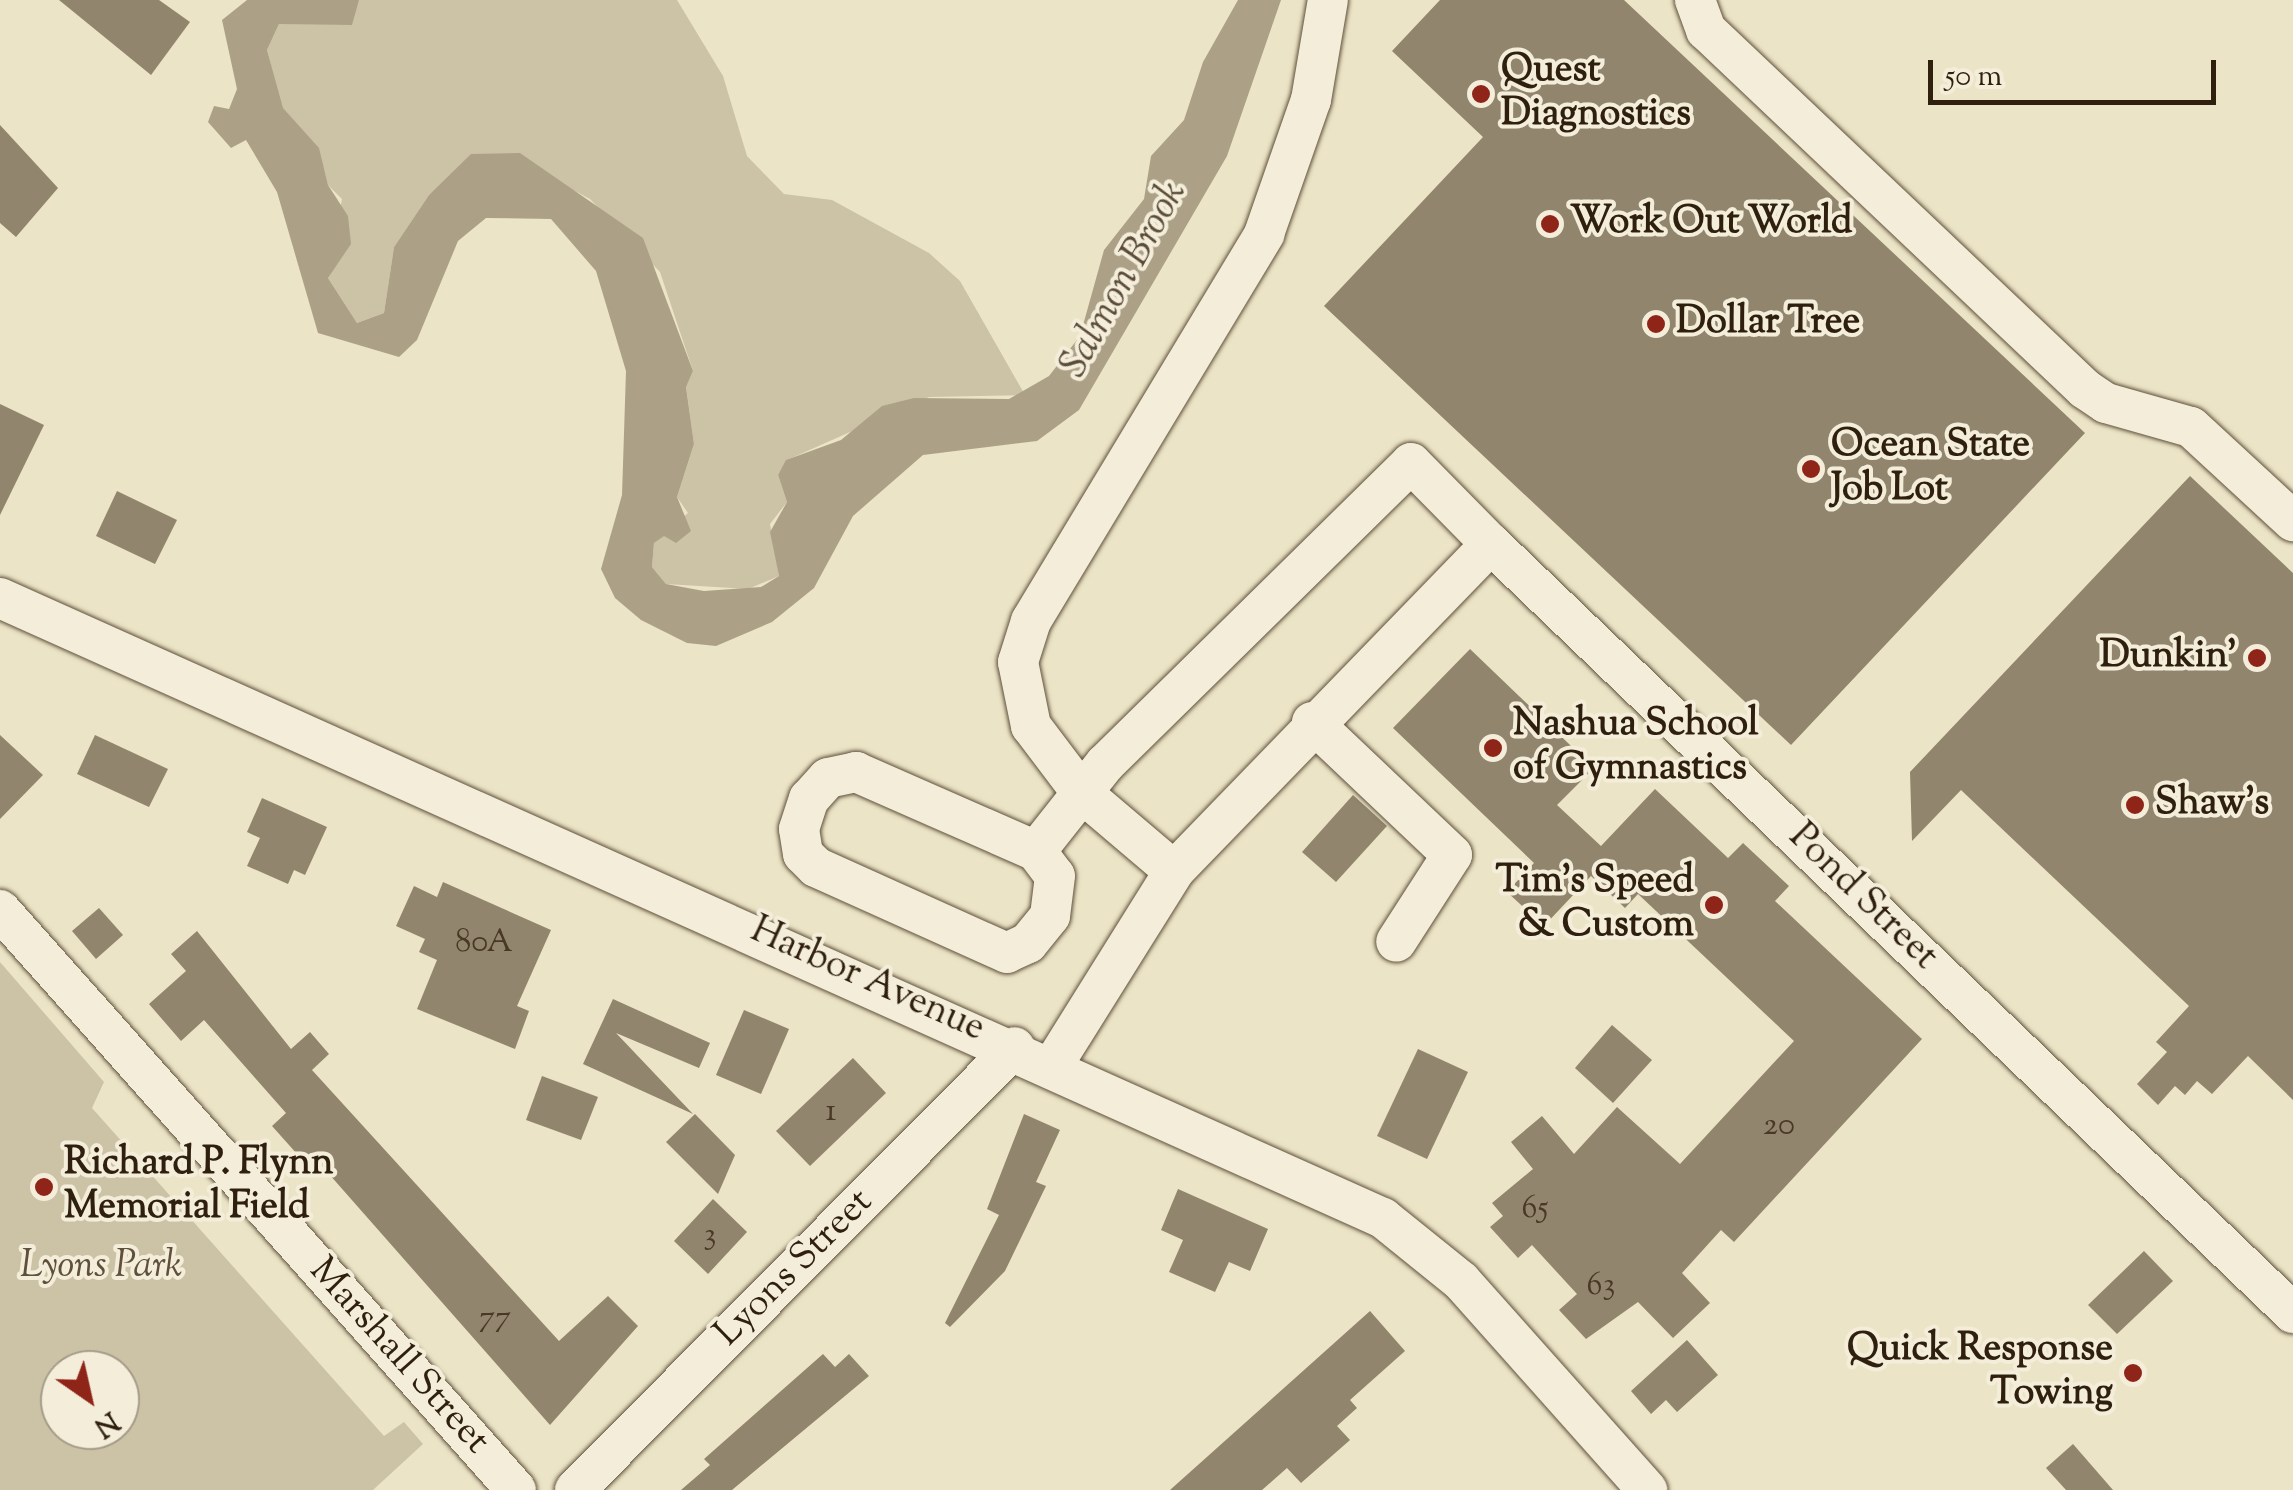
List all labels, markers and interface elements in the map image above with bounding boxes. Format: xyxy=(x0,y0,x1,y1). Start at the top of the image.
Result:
scale bar xyxy=(1933,40,2220,102)
place label: Quest Diagnostics xyxy=(1501,49,1691,138)
text: 50 m xyxy=(1945,56,2002,99)
marker: Quest Diagnostics xyxy=(1470,83,1492,105)
water label: Salmon Brook xyxy=(1051,173,1199,387)
place label: Work Out World xyxy=(1570,201,1853,247)
marker: Work Out World xyxy=(1539,213,1561,235)
place label: Dollar Tree xyxy=(1676,301,1860,347)
marker: Dollar Tree xyxy=(1645,313,1667,335)
place label: Ocean State Job Lot xyxy=(1831,424,2030,514)
marker: Ocean State Job Lot xyxy=(1800,458,1822,480)
place label: Dunkin' xyxy=(2100,635,2237,681)
marker: Dunkin' xyxy=(2246,647,2268,669)
place label: Nashua School of Gymnastics xyxy=(1513,703,1759,792)
marker: Nashua School of Gymnastics xyxy=(1482,737,1504,759)
place label: Shaw's xyxy=(2155,782,2269,828)
marker: Shaw's xyxy=(2124,794,2146,816)
street label: Pond Street xyxy=(1778,815,1946,981)
place label: Tim's Speed & Custom xyxy=(1496,860,1694,949)
marker: Tim's Speed & Custom xyxy=(1703,894,1725,916)
street label: Harbor Avenue xyxy=(743,909,991,1053)
house number: 80A xyxy=(455,924,513,962)
house number: 1 xyxy=(826,1093,836,1131)
house number: 20 xyxy=(1763,1107,1795,1145)
place label: Richard P. Flynn Memorial Field xyxy=(64,1142,334,1232)
marker: Richard P. Flynn Memorial Field xyxy=(33,1176,55,1198)
street label: Lyons Street xyxy=(707,1181,883,1357)
house number: 65 xyxy=(1522,1190,1548,1228)
house number: 3 xyxy=(704,1217,716,1255)
park label: Lyons Park xyxy=(20,1245,182,1291)
street label: Marshall Street xyxy=(298,1249,498,1465)
house number: 63 xyxy=(1587,1267,1615,1305)
house number: 77 xyxy=(479,1299,511,1337)
place label: Quick Response Towing xyxy=(1847,1328,2113,1418)
north arrow xyxy=(40,1350,140,1450)
marker: Quick Response Towing xyxy=(2122,1362,2144,1384)
text: N xyxy=(85,1400,126,1446)

